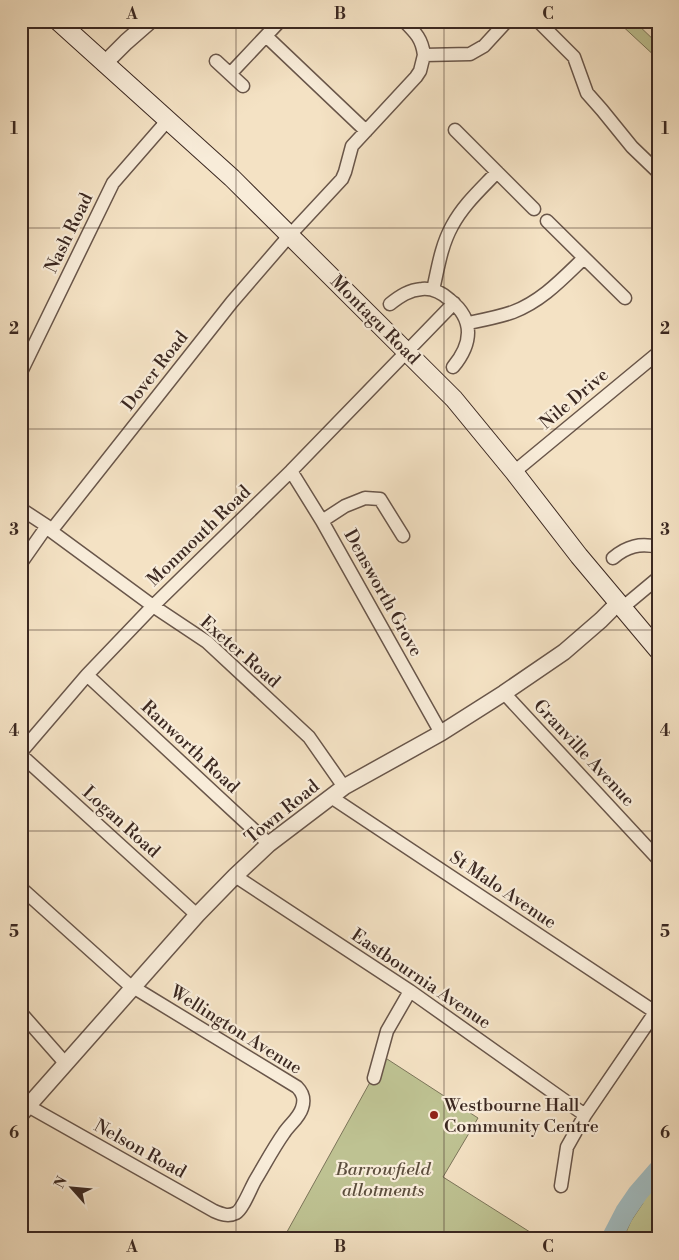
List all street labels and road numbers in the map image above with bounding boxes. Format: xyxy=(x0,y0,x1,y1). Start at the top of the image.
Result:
street label: Nash Road xyxy=(40,188,99,277)
street label: Montagu Road xyxy=(325,270,425,370)
street label: Dover Road xyxy=(117,326,194,415)
street label: Nile Drive xyxy=(535,363,613,435)
street label: Monmouth Road xyxy=(142,480,256,591)
street label: Densworth Grove xyxy=(339,525,427,661)
street label: Exeter Road xyxy=(195,611,285,694)
street label: Granville Avenue xyxy=(528,695,640,811)
street label: Ranworth Road xyxy=(136,696,245,799)
street label: Town Road xyxy=(240,774,325,849)
street label: Logan Road xyxy=(77,781,165,863)
street label: St Malo Avenue xyxy=(445,846,561,934)
street label: Eastbournia Avenue xyxy=(347,924,495,1034)
street label: Wellington Avenue xyxy=(165,980,306,1080)
street label: Nelson Road xyxy=(90,1114,191,1184)

